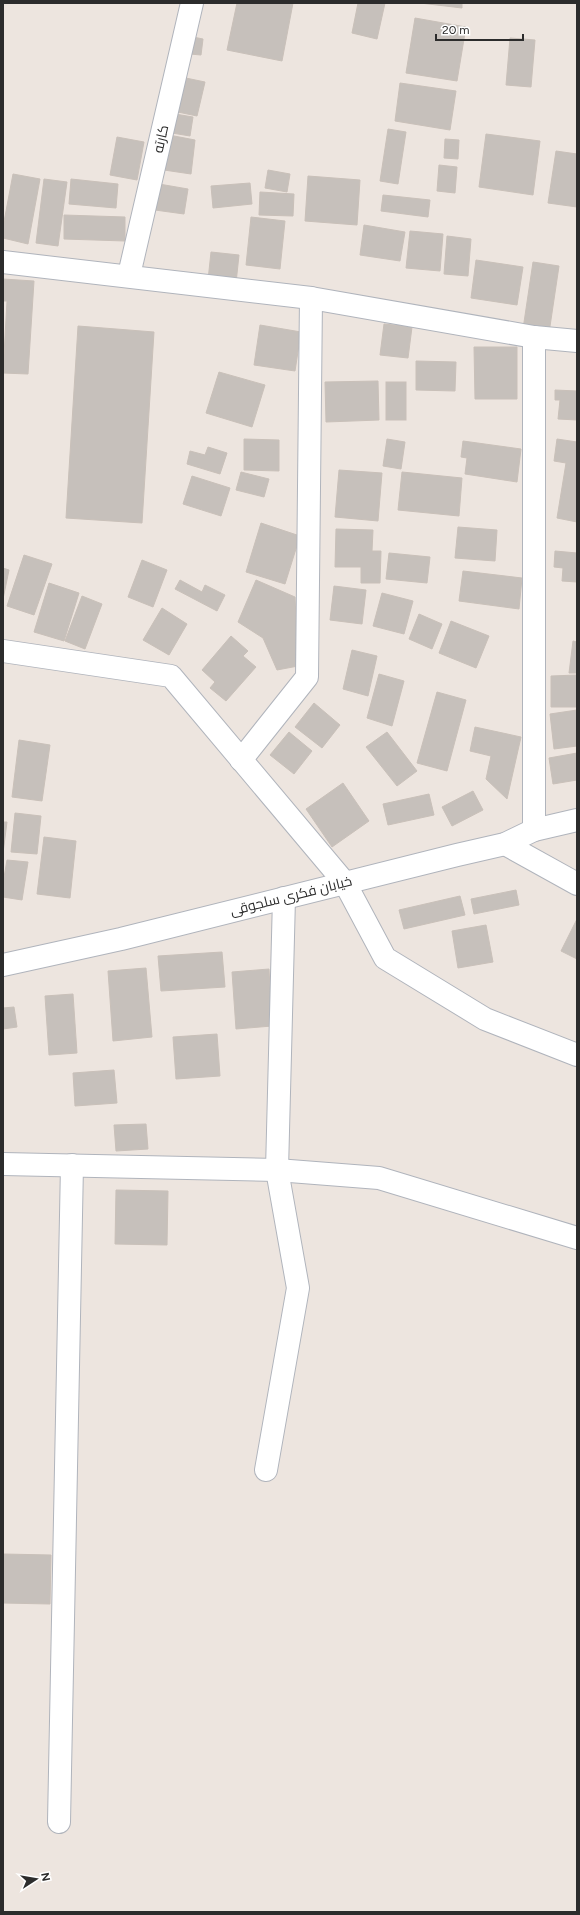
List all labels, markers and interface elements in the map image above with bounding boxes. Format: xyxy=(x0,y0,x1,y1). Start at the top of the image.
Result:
scale bar xyxy=(436,16,523,42)
text: 20 m xyxy=(442,23,470,37)
street label: کارته xyxy=(150,123,172,155)
street label: خیابان فکری سلجوقی xyxy=(228,873,354,919)
north arrow xyxy=(16,1859,56,1899)
text: N xyxy=(38,1872,53,1883)

